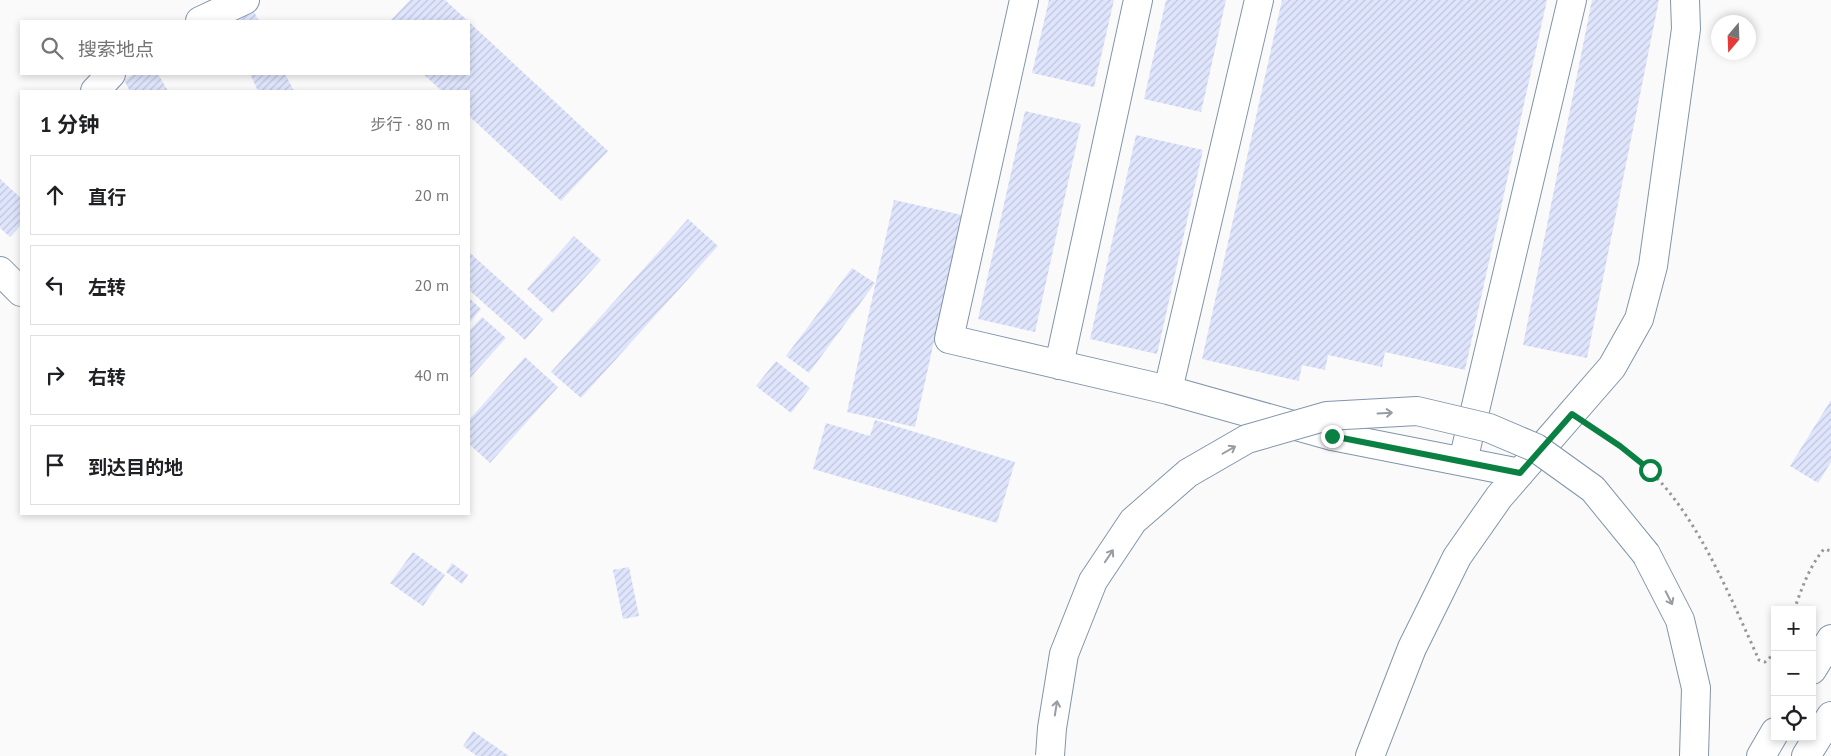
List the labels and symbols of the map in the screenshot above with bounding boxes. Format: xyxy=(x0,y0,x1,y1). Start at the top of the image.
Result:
north arrow xyxy=(1711,15,1756,60)
one-way arrow xyxy=(1377,408,1393,417)
route end xyxy=(1321,425,1344,448)
one-way arrow xyxy=(1221,444,1235,454)
route start xyxy=(1639,459,1662,482)
one-way arrow xyxy=(1104,549,1114,563)
one-way arrow xyxy=(1664,590,1674,605)
one-way arrow xyxy=(1051,700,1061,716)

